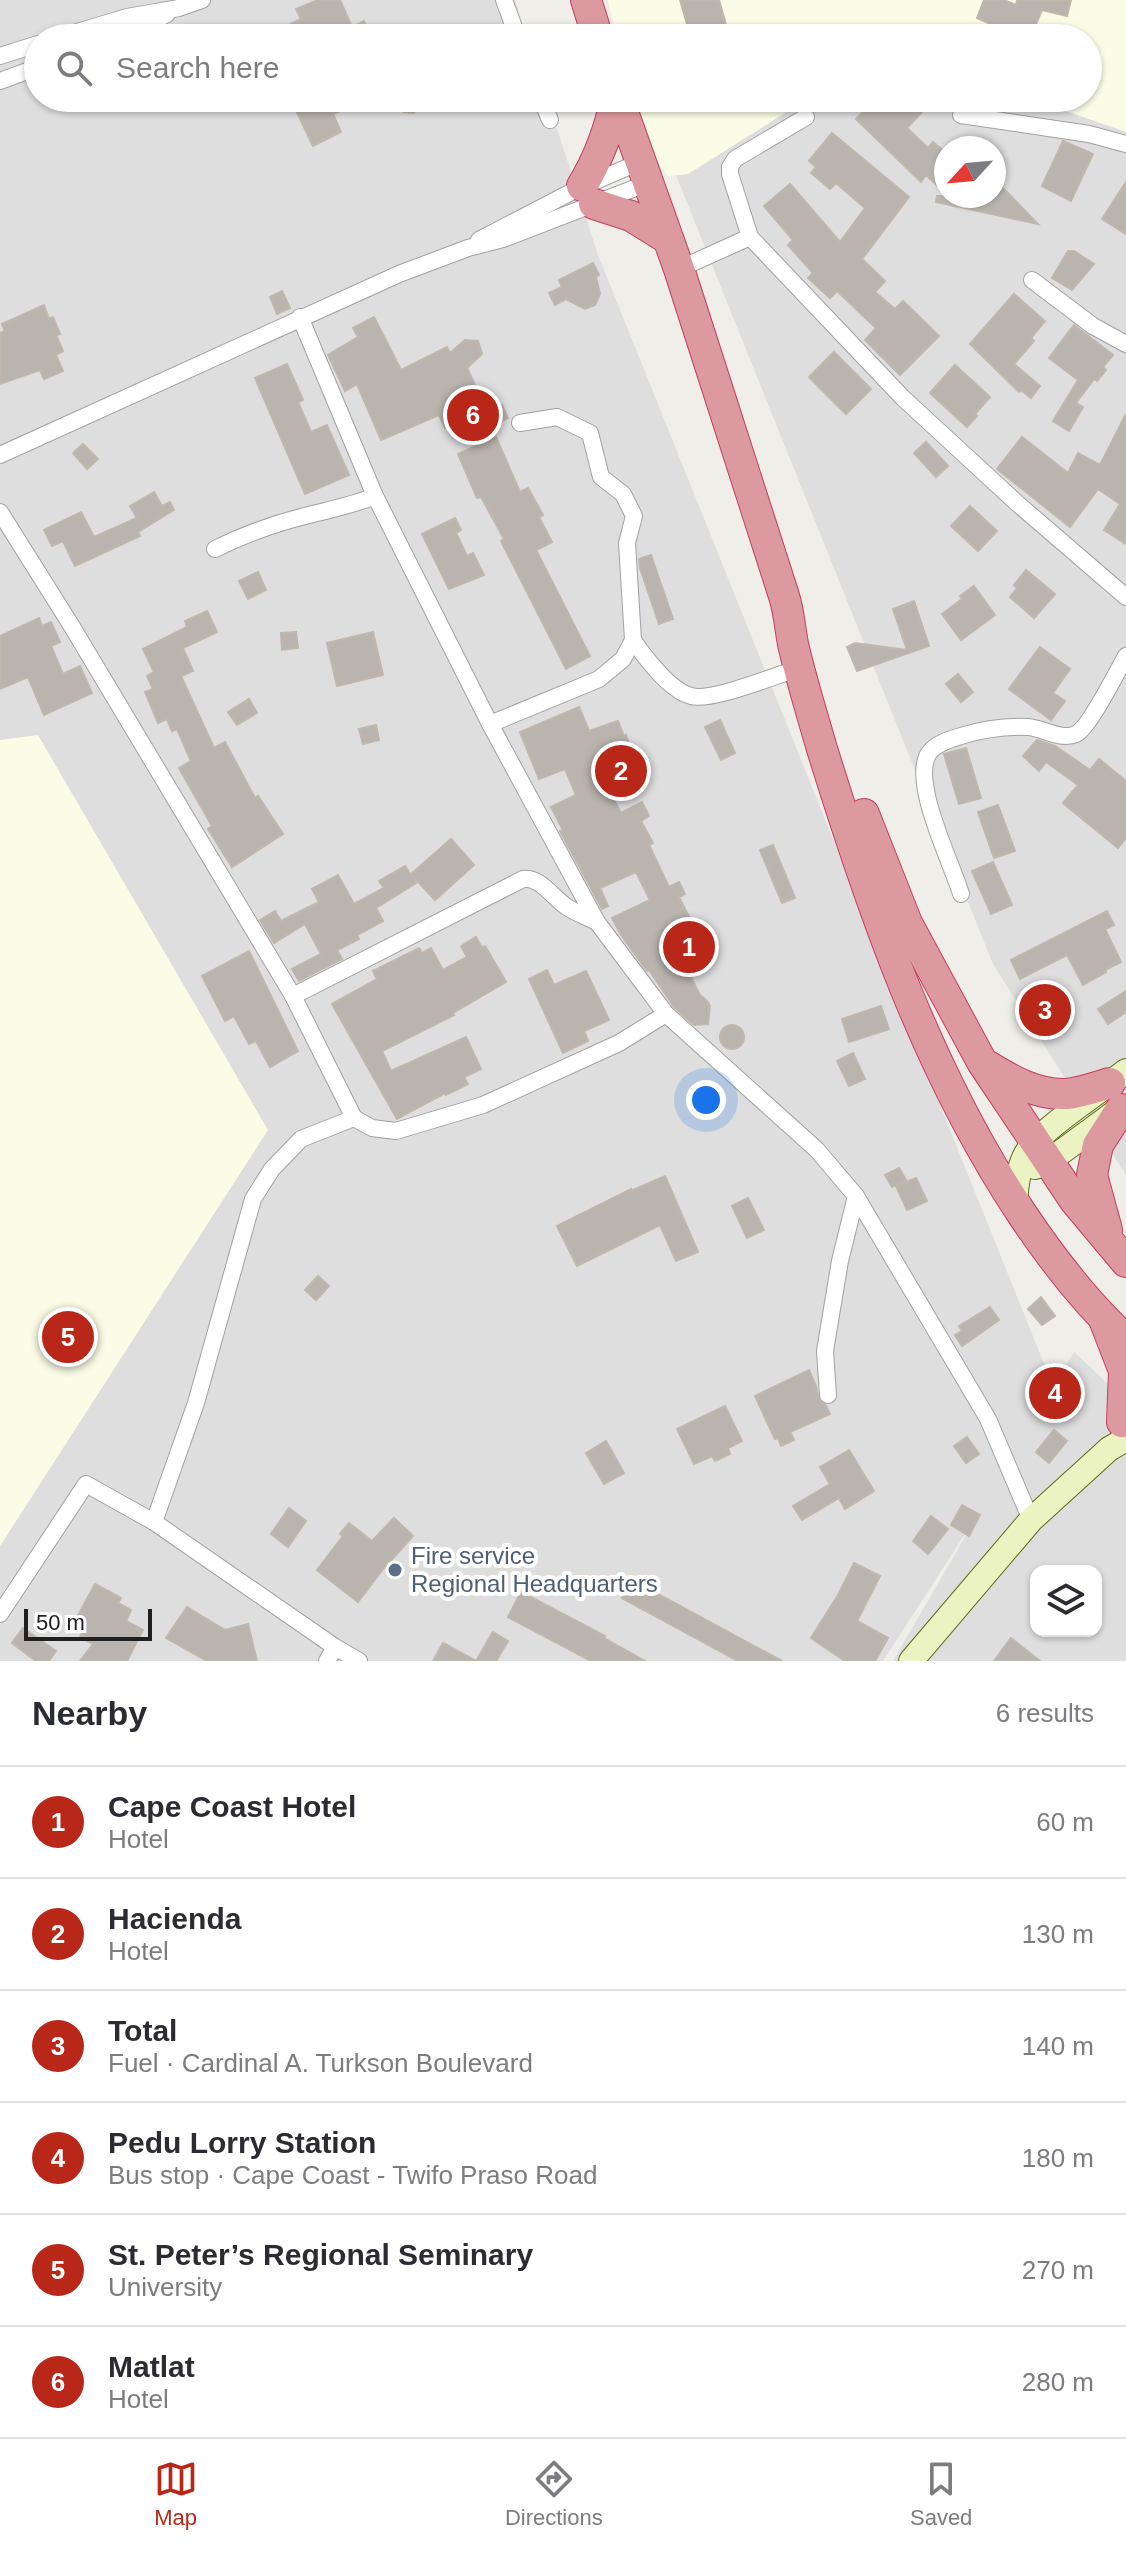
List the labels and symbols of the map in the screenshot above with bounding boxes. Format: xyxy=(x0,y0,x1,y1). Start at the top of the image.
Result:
north arrow xyxy=(934,136,1006,208)
pin: 6 xyxy=(447,385,499,445)
pin: 2 xyxy=(595,741,647,801)
pin: 1 xyxy=(663,917,715,977)
pin: 3 xyxy=(1019,980,1071,1040)
your location xyxy=(686,1080,726,1120)
pin: 5 xyxy=(42,1307,94,1367)
pin: 4 xyxy=(1029,1363,1081,1423)
place label: Fire service Regional Headquarters xyxy=(411,1542,658,1597)
marker: Fire service Regional Headquarters xyxy=(386,1561,404,1579)
scale bar xyxy=(24,1605,152,1641)

